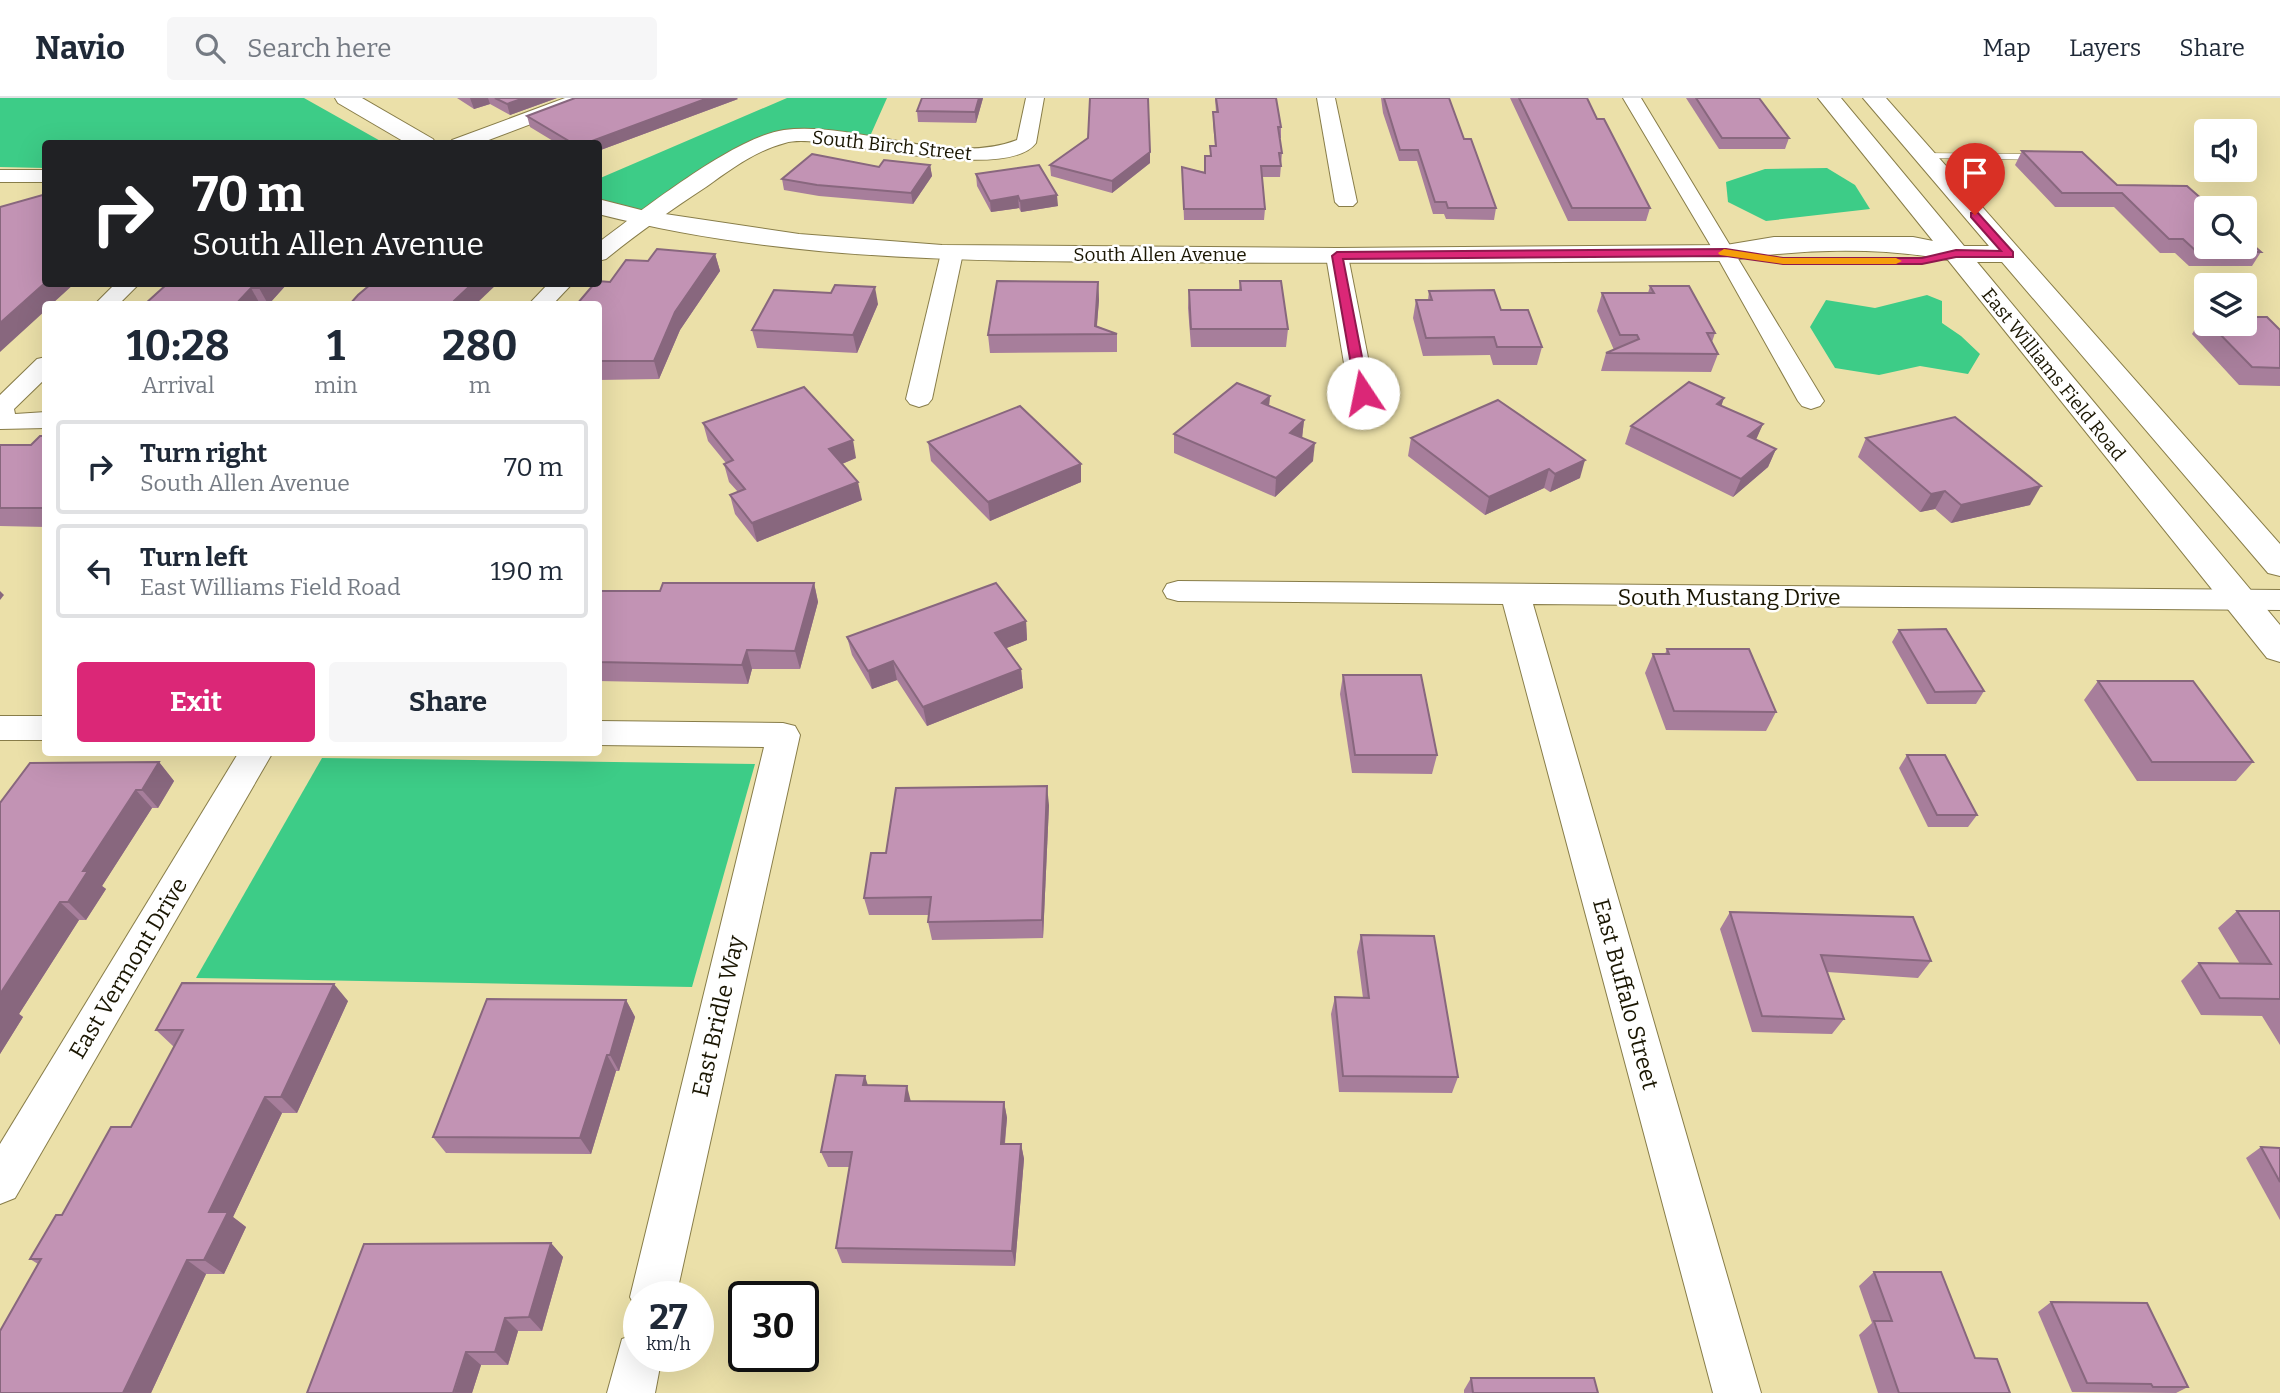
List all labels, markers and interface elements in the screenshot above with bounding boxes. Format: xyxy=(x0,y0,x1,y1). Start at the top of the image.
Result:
search box xyxy=(167,17,657,80)
text: Navio xyxy=(35,28,125,68)
icon: search xyxy=(191,29,229,67)
text: Search here xyxy=(247,33,391,64)
text: Map xyxy=(1983,34,2031,62)
text: Layers xyxy=(2069,34,2141,62)
text: Share xyxy=(2179,34,2245,62)
map controls xyxy=(2194,119,2257,336)
button: sound xyxy=(2194,119,2257,182)
street label: South Birch Street xyxy=(811,126,973,165)
pin xyxy=(1945,143,2005,215)
icon: arrive xyxy=(1956,154,1994,192)
text: 70 m xyxy=(192,165,304,224)
icon: right xyxy=(77,168,168,259)
button: search xyxy=(2194,196,2257,259)
text: South Allen Avenue xyxy=(192,225,484,263)
street label: South Allen Avenue xyxy=(1073,243,1247,266)
button: layers xyxy=(2194,273,2257,336)
street label: East Williams Field Road xyxy=(1977,283,2130,465)
text: 10:28 xyxy=(126,321,230,371)
text: 1 xyxy=(327,321,345,371)
text: 280 xyxy=(442,321,518,371)
position arrow xyxy=(1326,356,1400,430)
text: Arrival xyxy=(142,371,215,399)
text: min xyxy=(314,371,358,399)
text: m xyxy=(469,371,491,399)
text: Turn right xyxy=(140,438,267,469)
icon: right xyxy=(81,448,119,486)
text: 70 m xyxy=(504,452,563,483)
text: South Allen Avenue xyxy=(140,469,350,497)
text: Turn left xyxy=(140,542,248,573)
icon: left xyxy=(81,552,119,590)
text: 190 m xyxy=(491,556,563,587)
text: East Williams Field Road xyxy=(140,573,401,601)
street label: South Mustang Drive xyxy=(1617,583,1841,611)
button: Exit xyxy=(77,662,315,742)
button: Share xyxy=(329,662,567,742)
street label: East Vermont Drive xyxy=(63,872,193,1064)
street label: East Buffalo Street xyxy=(1587,895,1665,1093)
street label: East Bridle Way xyxy=(686,932,750,1099)
speed limit sign: 30 xyxy=(728,1281,819,1372)
text: 27 xyxy=(649,1296,688,1338)
text: km/h xyxy=(646,1333,691,1355)

